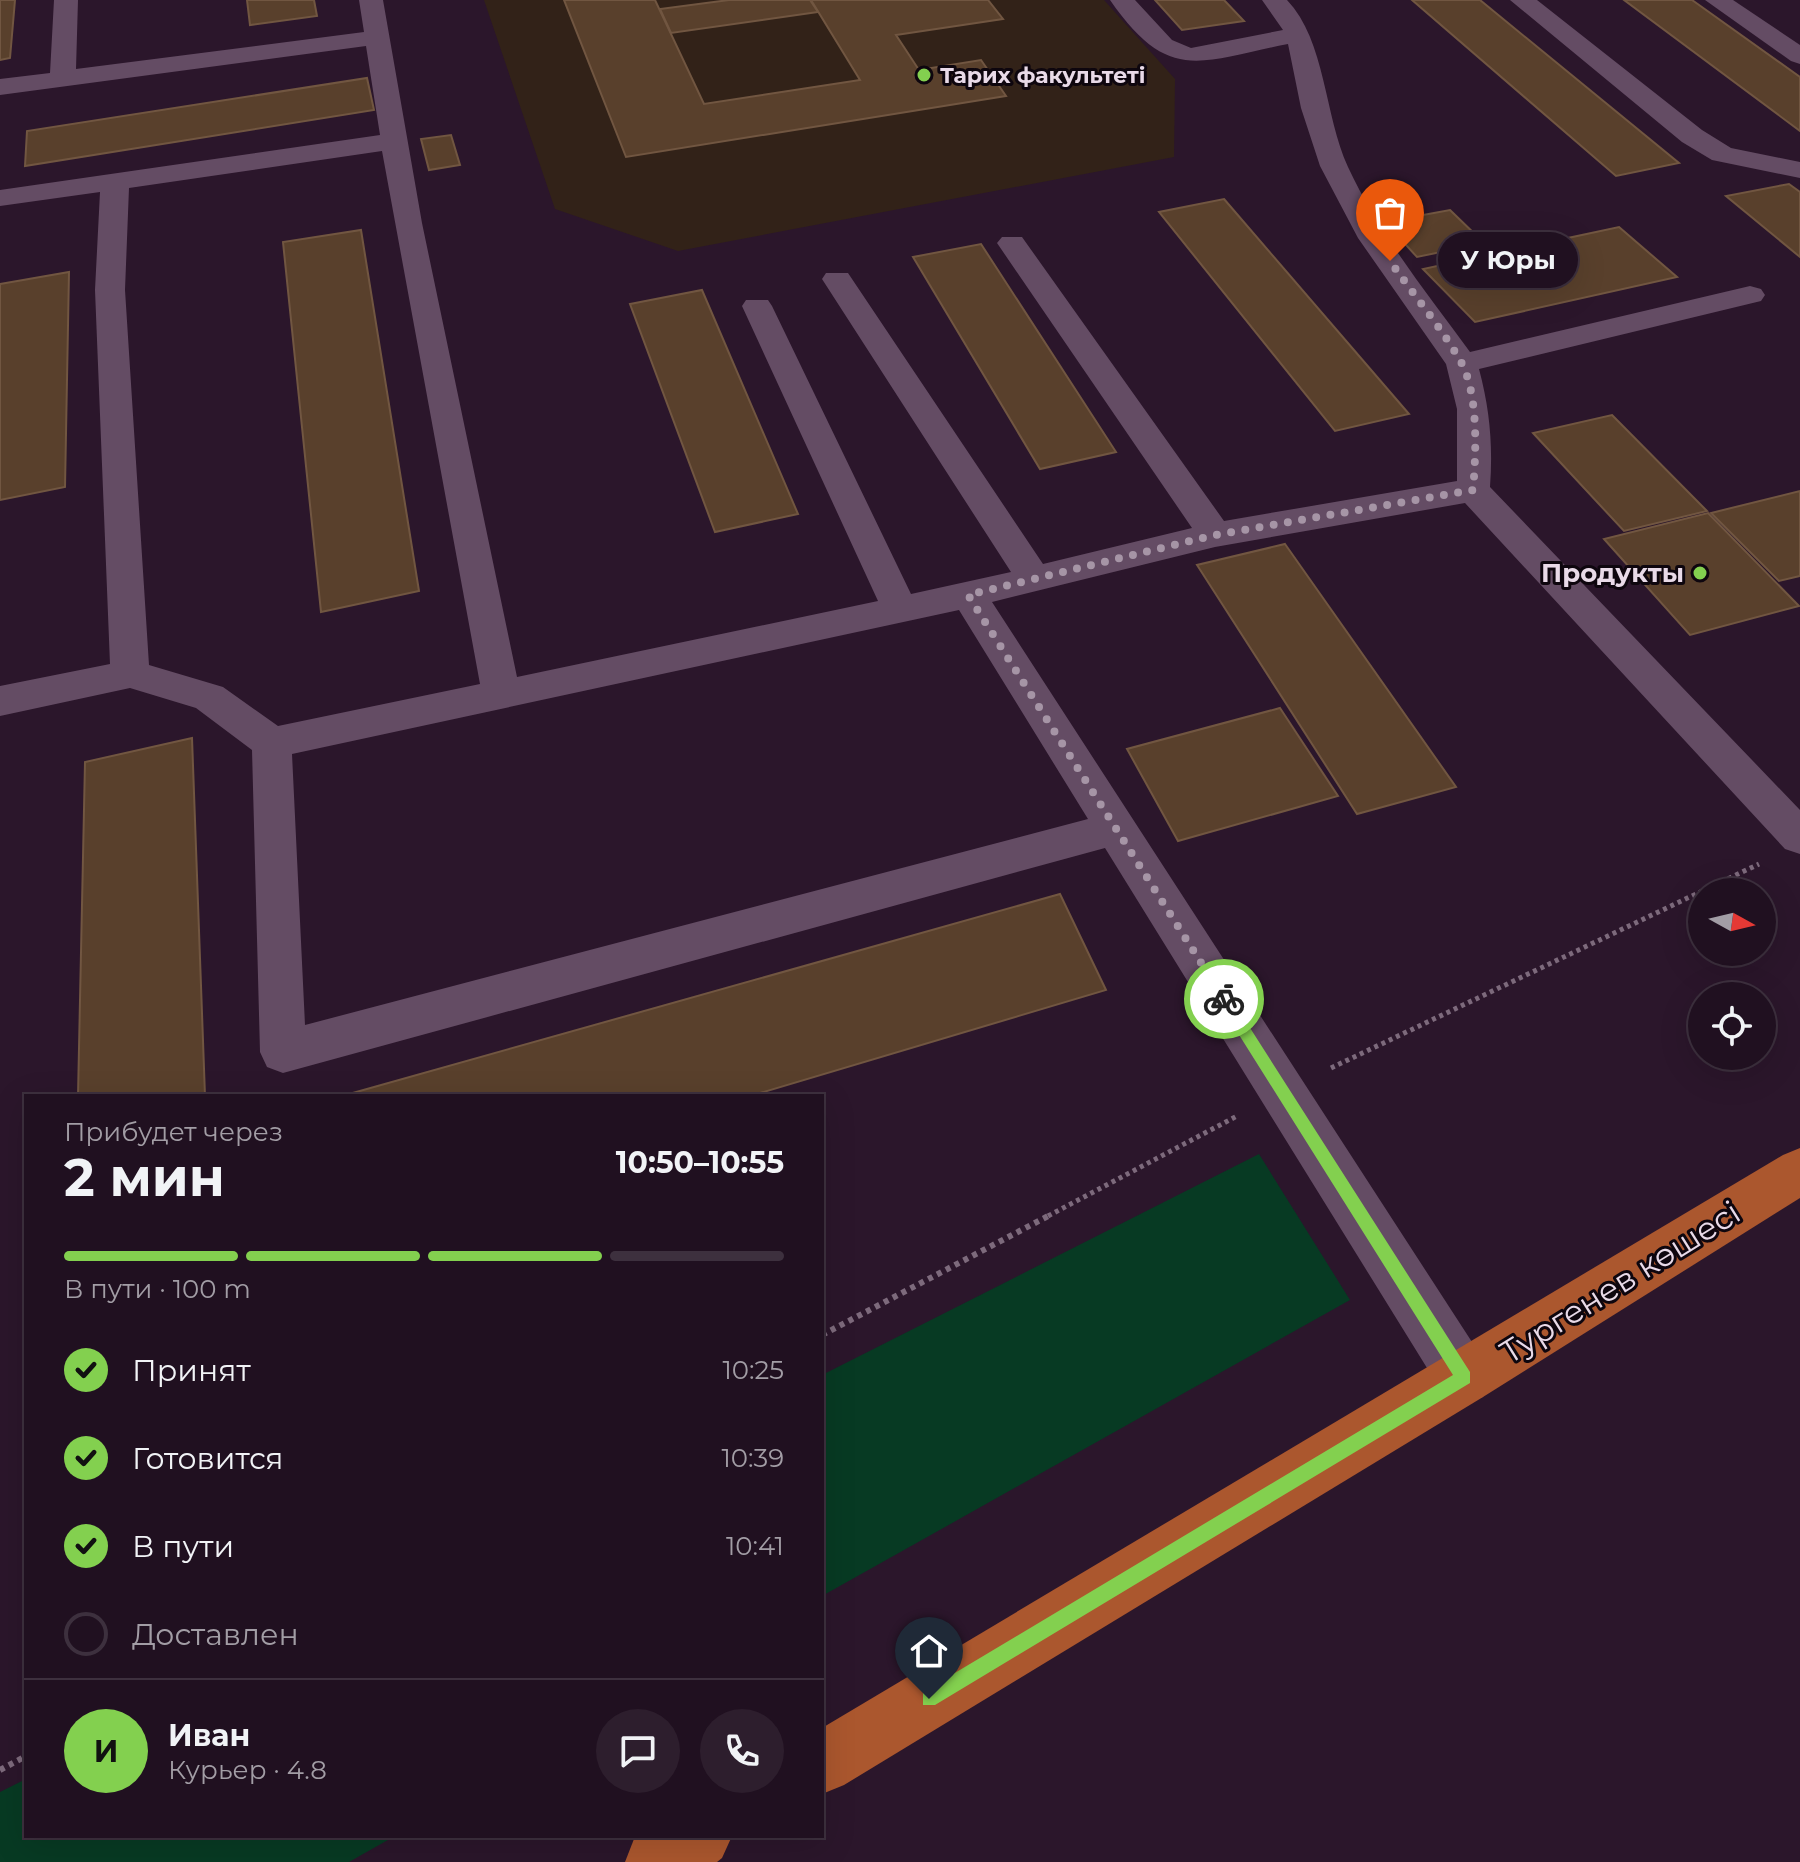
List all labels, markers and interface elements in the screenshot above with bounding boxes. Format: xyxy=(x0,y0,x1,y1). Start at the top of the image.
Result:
place label: Тарих факультеті xyxy=(940,62,1145,89)
marker: Тарих факультеті xyxy=(915,66,933,84)
pin xyxy=(1356,179,1424,261)
icon: bag xyxy=(1368,191,1412,235)
callout: У Юры xyxy=(1438,233,1578,289)
text: У Юры xyxy=(1460,244,1556,276)
place label: Продукты xyxy=(1541,557,1684,589)
marker: Продукты xyxy=(1691,564,1709,582)
north arrow xyxy=(1688,878,1776,966)
map controls xyxy=(1688,878,1776,1070)
courier xyxy=(1184,959,1264,1039)
icon: bike xyxy=(1202,977,1246,1021)
button: locate xyxy=(1688,982,1776,1070)
text: Прибудет через xyxy=(64,1116,283,1148)
text: 10:50–10:55 xyxy=(616,1144,784,1181)
text: 2 мин xyxy=(64,1146,225,1209)
street label: Тургенев көшесі xyxy=(1493,1192,1747,1372)
text: В пути · 100 m xyxy=(64,1273,251,1305)
icon: check xyxy=(64,1348,108,1392)
text: Принят xyxy=(132,1352,251,1389)
text: 10:25 xyxy=(722,1354,784,1386)
icon: check xyxy=(64,1436,108,1480)
text: Готовится xyxy=(132,1440,284,1477)
text: 10:39 xyxy=(721,1442,784,1474)
icon: check xyxy=(64,1524,108,1568)
text: В пути xyxy=(132,1528,234,1565)
text: 10:41 xyxy=(726,1530,784,1562)
text: Доставлен xyxy=(132,1616,299,1653)
pin xyxy=(895,1617,963,1699)
icon: home xyxy=(907,1629,951,1673)
button: chat xyxy=(596,1709,680,1793)
button: phone xyxy=(700,1709,784,1793)
text: Иван xyxy=(168,1717,250,1754)
text: И xyxy=(94,1733,118,1770)
text: Курьер · 4.8 xyxy=(168,1754,327,1786)

